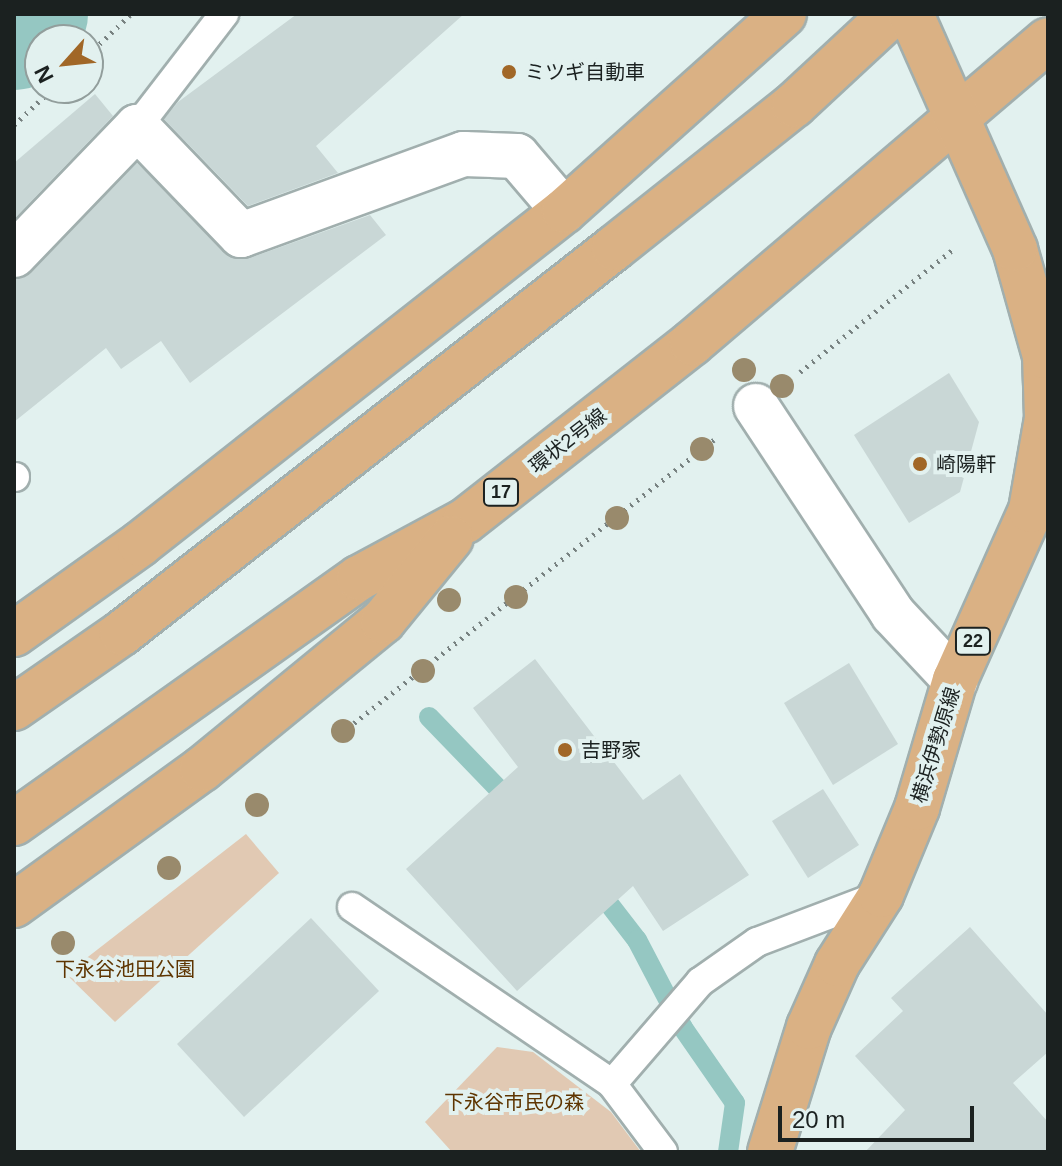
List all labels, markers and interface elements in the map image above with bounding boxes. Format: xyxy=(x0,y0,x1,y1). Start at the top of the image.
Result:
north arrow xyxy=(24,24,104,104)
place label: ミツギ自動車 xyxy=(525,60,645,84)
text: N xyxy=(29,61,59,87)
marker: ミツギ自動車 xyxy=(500,63,518,81)
street label: 環状2号線 xyxy=(525,403,611,479)
place label: 崎陽軒 xyxy=(936,452,996,476)
marker: 崎陽軒 xyxy=(911,455,929,473)
road number: 17 xyxy=(481,478,521,506)
road number: 22 xyxy=(953,627,993,655)
street label: 横浜伊勢原線 xyxy=(907,684,965,806)
place label: 吉野家 xyxy=(581,738,641,762)
marker: 吉野家 xyxy=(556,741,574,759)
park label: 下永谷池田公園 xyxy=(55,957,195,981)
park label: 下永谷市民の森 xyxy=(444,1090,584,1114)
scale bar xyxy=(782,1090,978,1140)
text: 20 m xyxy=(792,1106,845,1133)

